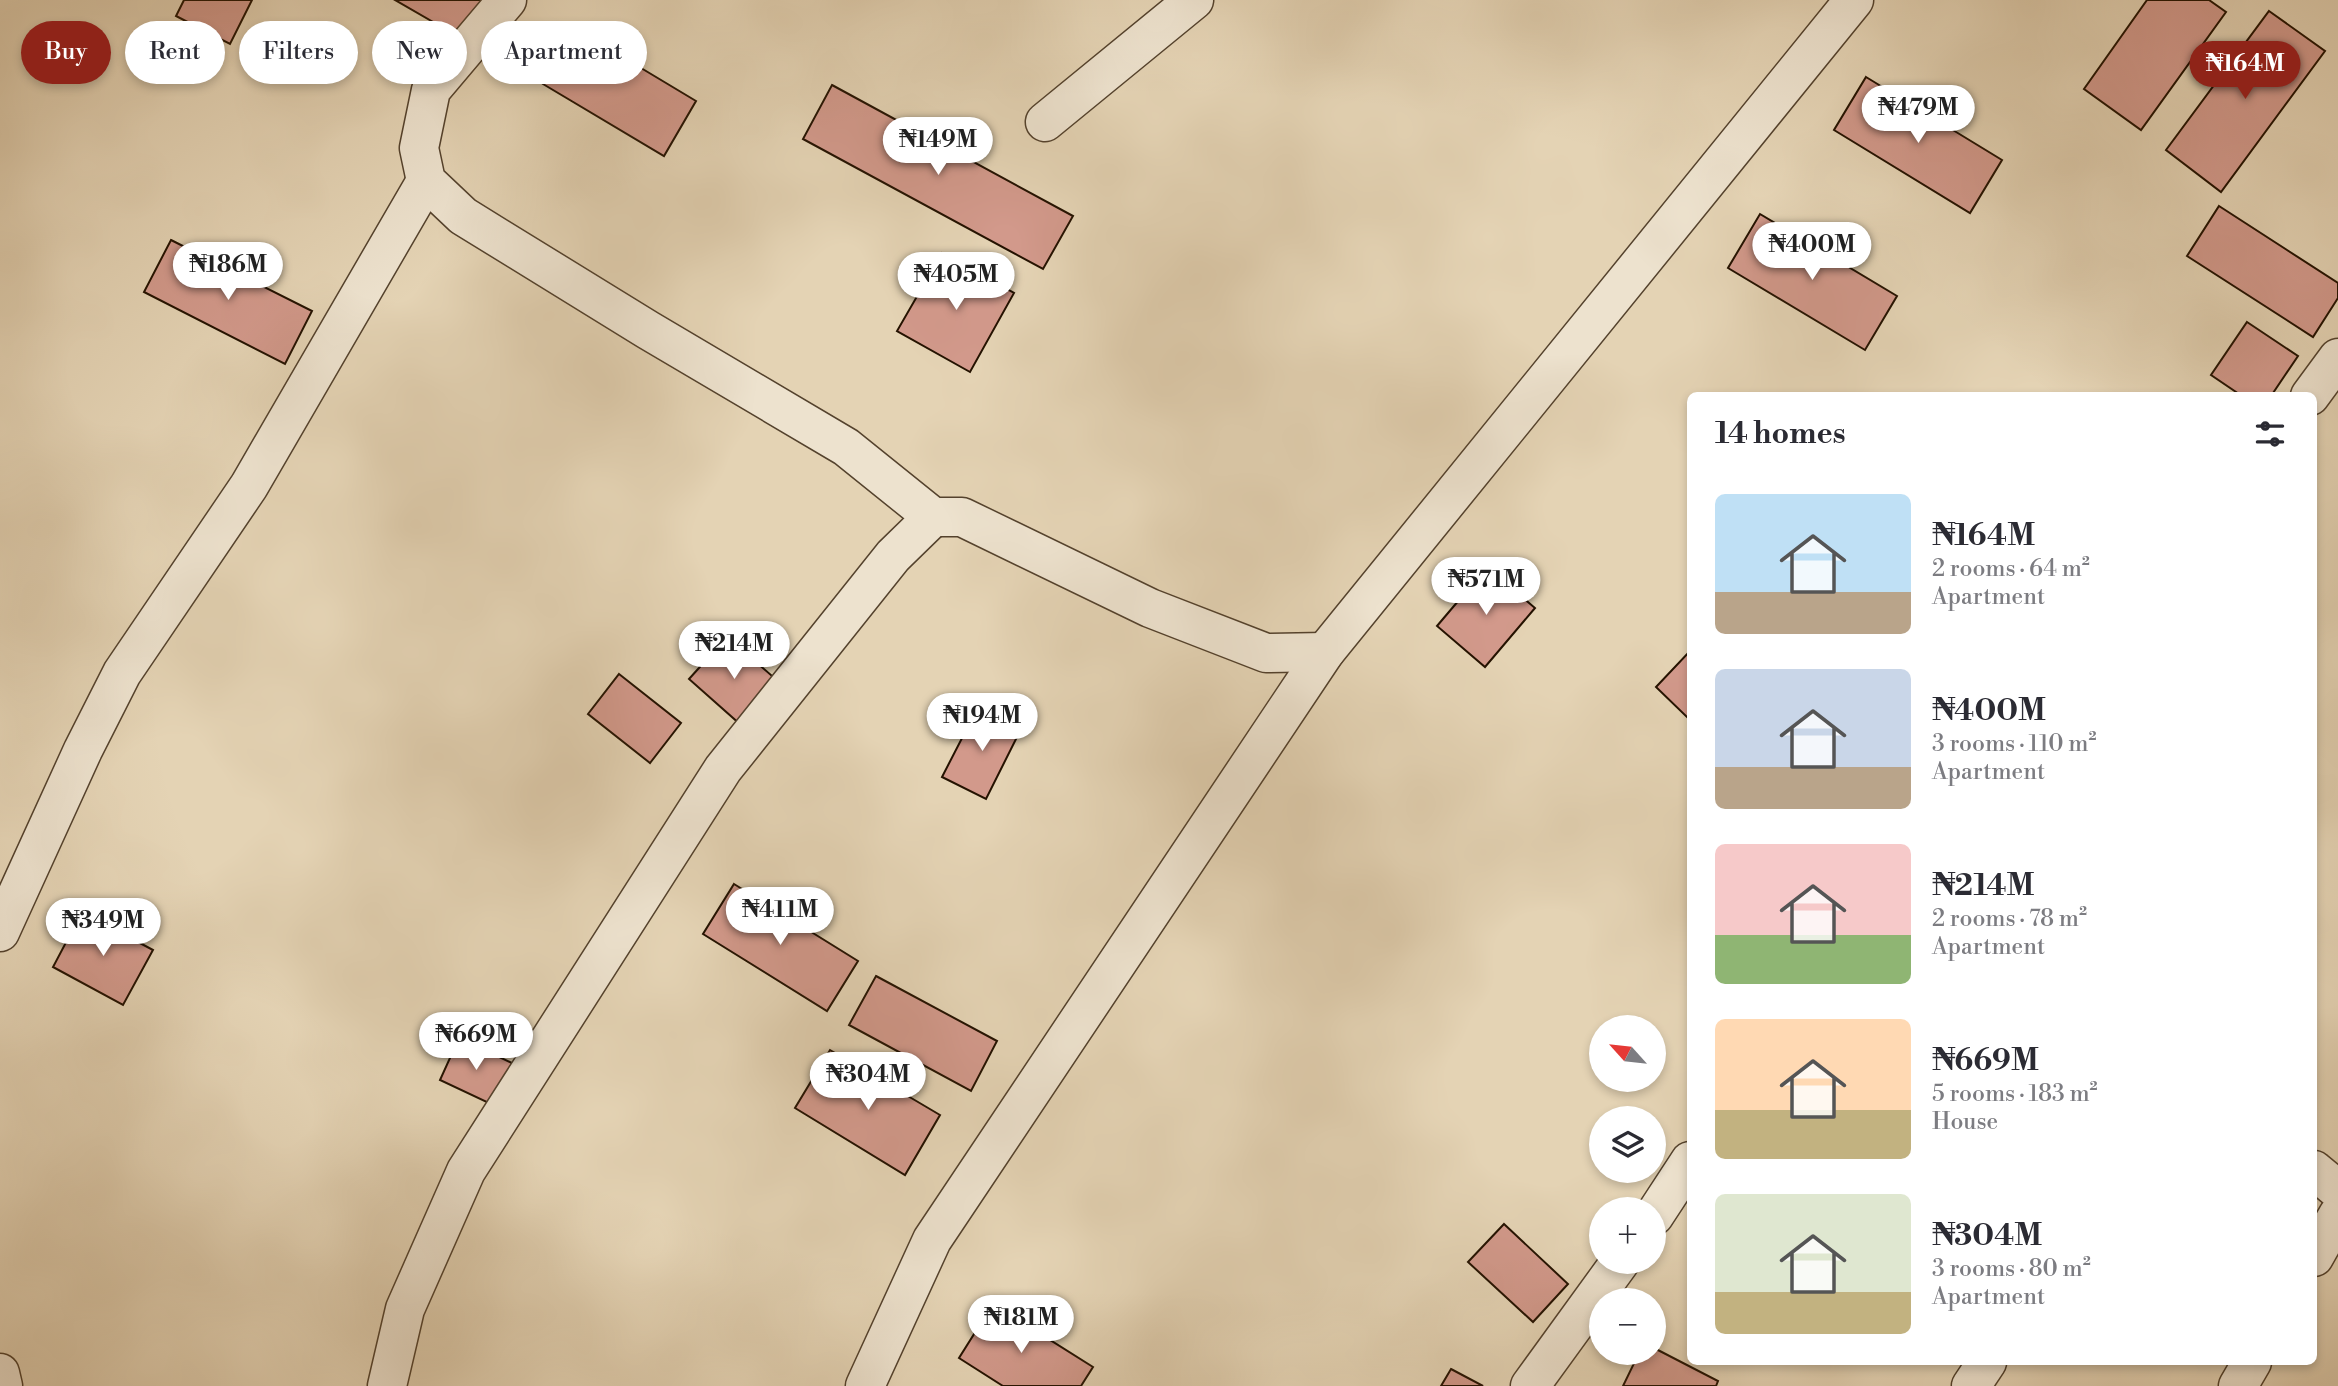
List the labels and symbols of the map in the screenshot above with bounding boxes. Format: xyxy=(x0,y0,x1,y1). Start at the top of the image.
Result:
pin: ₦164M xyxy=(2196,42,2294,101)
pin: ₦479M xyxy=(1869,86,1967,145)
pin: ₦149M xyxy=(889,118,987,177)
pin: ₦400M xyxy=(1763,222,1861,282)
pin: ₦186M xyxy=(179,243,277,302)
pin: ₦405M xyxy=(907,252,1005,312)
pin: ₦571M xyxy=(1437,558,1535,617)
pin: ₦214M xyxy=(685,622,783,681)
pin: ₦194M xyxy=(933,694,1031,753)
pin: ₦411M xyxy=(731,888,829,947)
pin: ₦349M xyxy=(54,898,152,958)
pin: ₦669M xyxy=(427,1012,525,1072)
north arrow xyxy=(1589,1015,1666,1092)
pin: ₦304M xyxy=(819,1052,917,1112)
pin: ₦181M xyxy=(972,1296,1070,1355)

